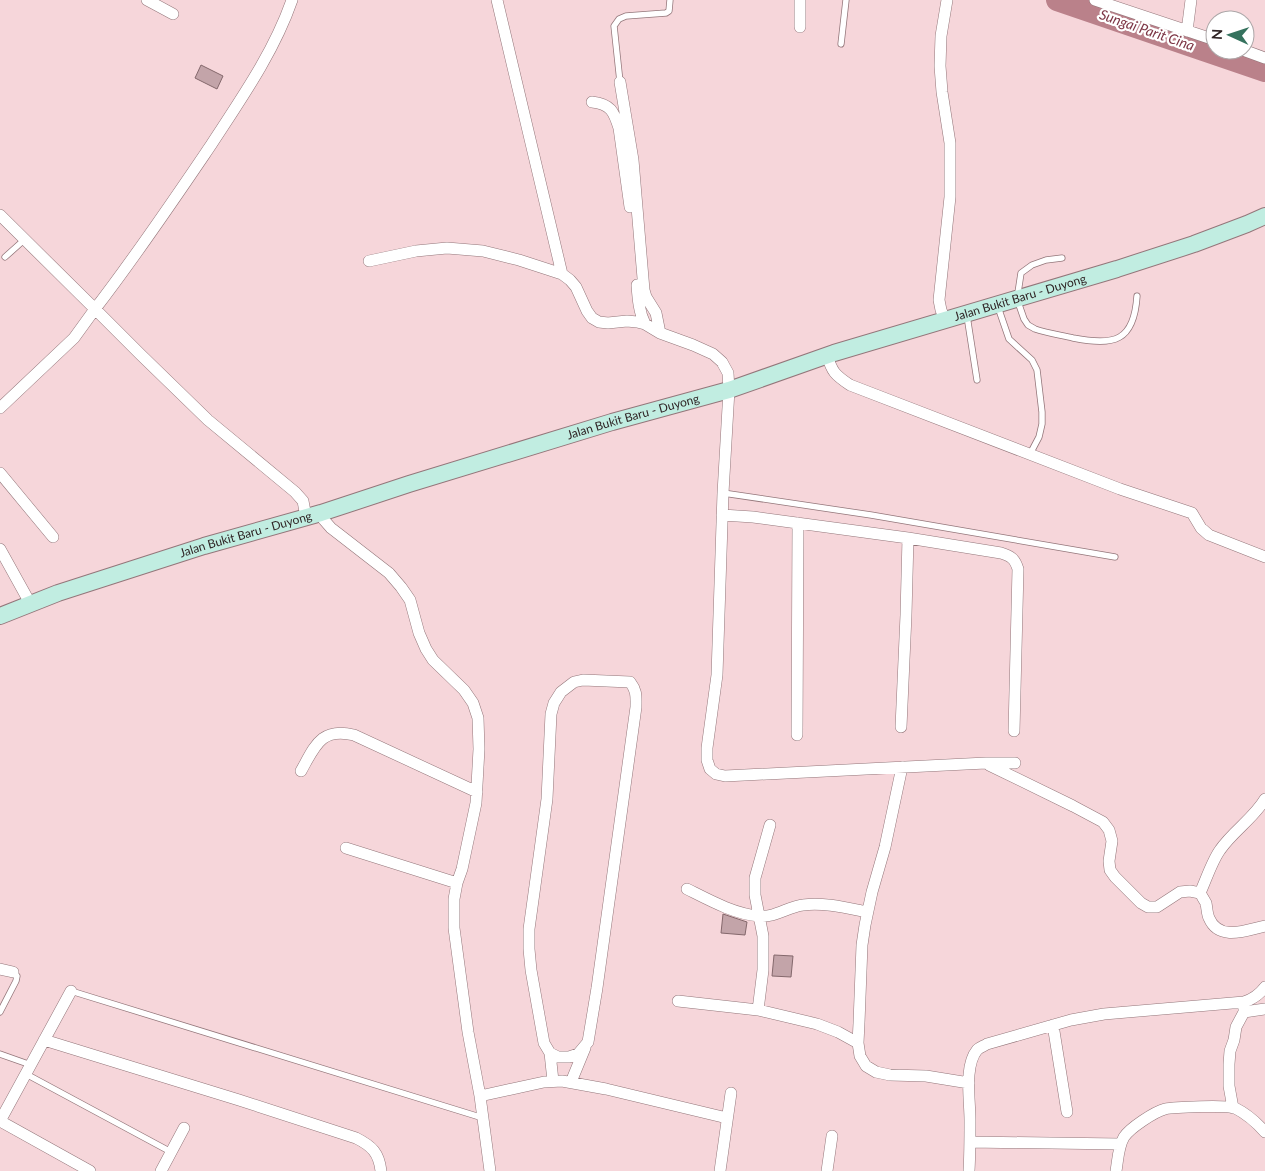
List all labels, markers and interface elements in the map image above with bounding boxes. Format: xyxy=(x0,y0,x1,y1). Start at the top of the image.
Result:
water label: Sungai Parit Cina xyxy=(1097,5,1197,54)
north arrow xyxy=(1205,10,1255,60)
text: N xyxy=(1208,28,1225,40)
street label: Jalan Bukit Baru - Duyong xyxy=(952,271,1088,324)
street label: Jalan Bukit Baru - Duyong xyxy=(565,390,701,442)
street label: Jalan Bukit Baru - Duyong xyxy=(177,508,313,560)

